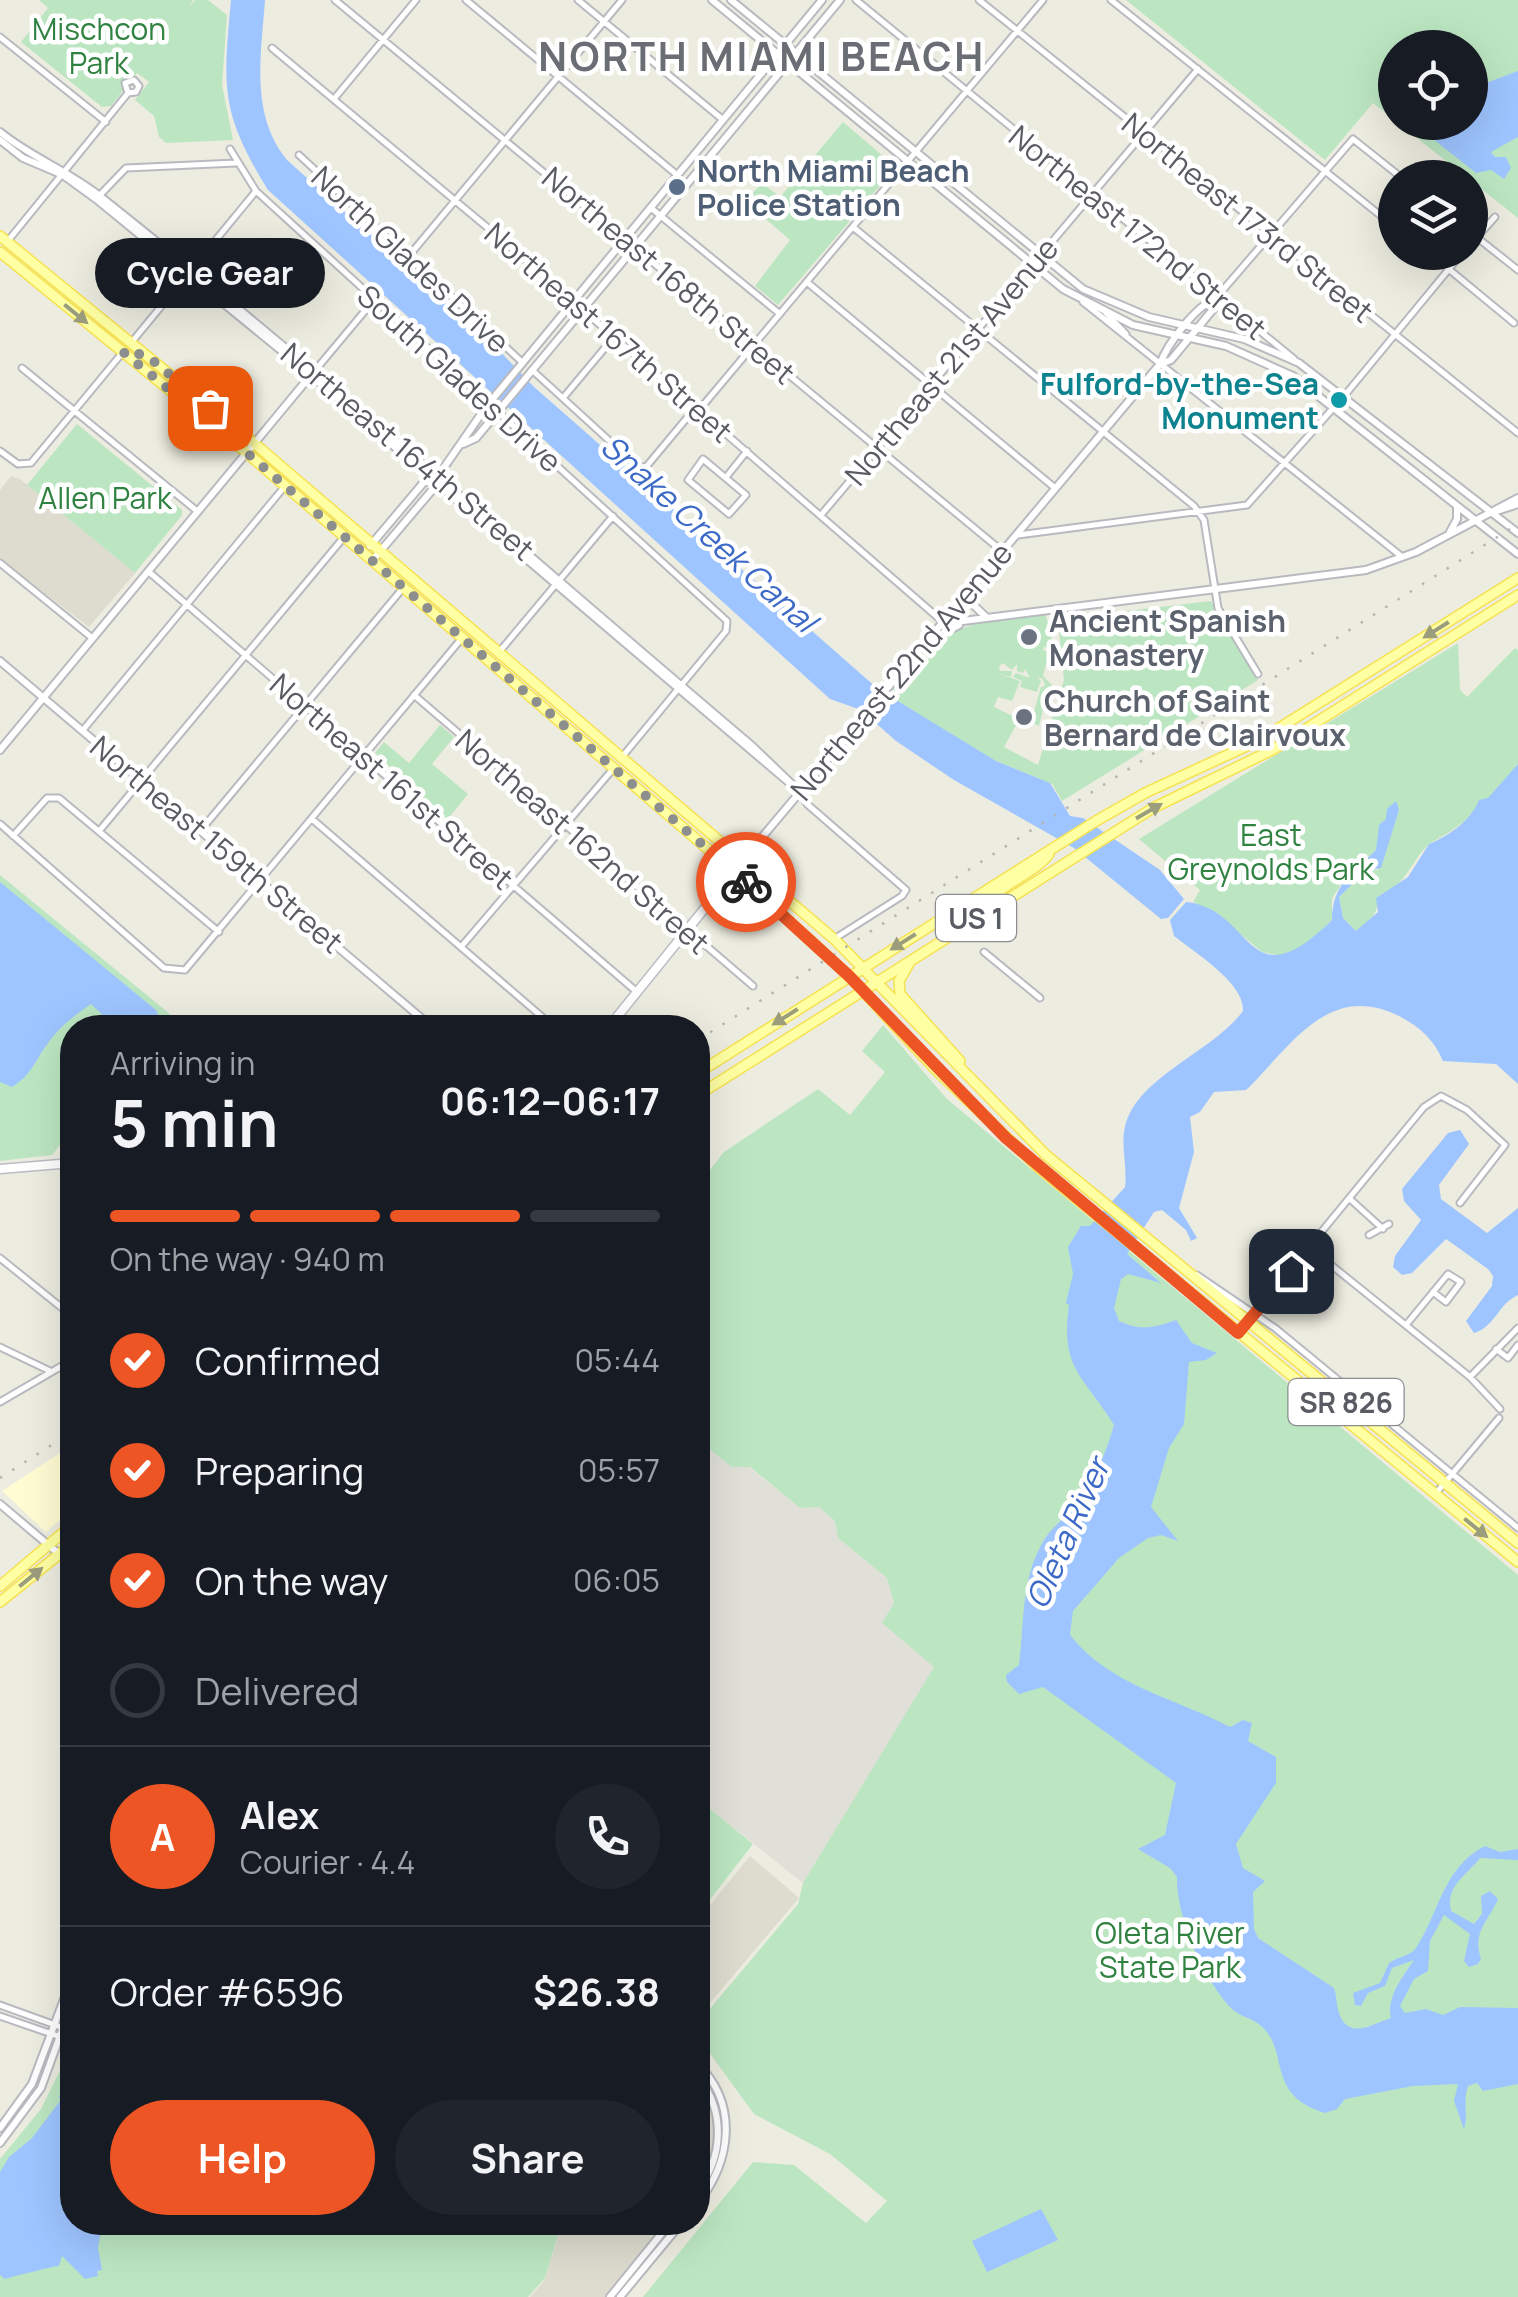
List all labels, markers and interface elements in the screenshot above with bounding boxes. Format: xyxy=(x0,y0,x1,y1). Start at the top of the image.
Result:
park label: Mischcon Park xyxy=(32,8,166,83)
district label: NORTH MIAMI BEACH xyxy=(538,28,986,83)
map controls xyxy=(1378,30,1488,270)
button: locate xyxy=(1378,30,1488,140)
street label: Northeast 173rd Street xyxy=(1114,103,1382,331)
street label: Northeast 172nd Street xyxy=(1001,115,1275,349)
place label: North Miami Beach Police Station xyxy=(697,150,970,225)
street label: North Glades Drive xyxy=(303,156,519,362)
street label: Northeast 168th Street xyxy=(534,157,804,393)
button: layers xyxy=(1378,160,1488,270)
marker: North Miami Beach Police Station xyxy=(666,176,688,198)
street label: Northeast 167th Street xyxy=(476,213,742,451)
street label: Northeast 21st Avenue xyxy=(835,228,1067,494)
callout: Cycle Gear xyxy=(95,238,325,308)
text: Cycle Gear xyxy=(126,251,294,295)
street label: South Glades Drive xyxy=(349,275,571,481)
one-way arrow xyxy=(63,302,88,324)
street label: Northeast 164th Street xyxy=(273,333,543,569)
place label: Fulford-by-the-Sea Monument xyxy=(1040,363,1319,438)
pin xyxy=(168,366,253,451)
icon: bag xyxy=(183,381,238,436)
marker: Fulford-by-the-Sea Monument xyxy=(1328,389,1350,411)
water label: Snake Creek Canal xyxy=(592,424,829,644)
park label: Allen Park xyxy=(38,477,173,518)
street label: Northeast 22nd Avenue xyxy=(781,533,1021,809)
place label: Ancient Spanish Monastery xyxy=(1049,600,1286,675)
one-way arrow xyxy=(1422,620,1449,639)
marker: Ancient Spanish Monastery xyxy=(1018,626,1040,648)
street label: Northeast 161st Street xyxy=(262,664,522,898)
place label: Church of Saint Bernard de Clairvoux xyxy=(1044,680,1346,755)
marker: Church of Saint Bernard de Clairvoux xyxy=(1013,706,1035,728)
street label: Northeast 162nd Street xyxy=(447,719,719,963)
street label: Northeast 159th Street xyxy=(82,726,352,962)
one-way arrow xyxy=(1135,803,1163,820)
park label: East Greynolds Park xyxy=(1168,814,1375,889)
courier xyxy=(696,832,796,932)
icon: bike xyxy=(719,855,774,910)
road number: US 1 xyxy=(936,895,1016,941)
one-way arrow xyxy=(889,933,917,951)
one-way arrow xyxy=(771,1007,798,1026)
text: Arriving in xyxy=(110,1041,255,1085)
text: 06:12–06:17 xyxy=(440,1074,660,1126)
text: 5 min xyxy=(110,1078,278,1167)
pin xyxy=(1249,1229,1334,1314)
text: On the way · 940 m xyxy=(110,1237,385,1281)
icon: home xyxy=(1264,1244,1319,1299)
icon: check xyxy=(110,1333,165,1388)
text: Confirmed xyxy=(195,1334,381,1386)
text: 05:44 xyxy=(574,1338,660,1382)
road number: SR 826 xyxy=(1288,1379,1404,1425)
icon: check xyxy=(110,1443,165,1498)
text: Preparing xyxy=(195,1444,364,1496)
water label: Oleta River xyxy=(1014,1447,1121,1615)
text: 05:57 xyxy=(578,1448,660,1492)
one-way arrow xyxy=(1464,1517,1489,1538)
icon: check xyxy=(110,1553,165,1608)
text: On the way xyxy=(195,1554,388,1606)
text: 06:05 xyxy=(573,1558,660,1602)
one-way arrow xyxy=(18,1567,43,1588)
text: Delivered xyxy=(195,1664,359,1716)
button: phone xyxy=(555,1784,660,1889)
text: Alex xyxy=(240,1788,319,1840)
text: A xyxy=(150,1810,175,1862)
text: Courier · 4.4 xyxy=(240,1840,415,1884)
park label: Oleta River State Park xyxy=(1095,1912,1245,1987)
text: Order #6596 xyxy=(110,1965,345,2017)
text: $26.38 xyxy=(533,1965,660,2017)
button: Help xyxy=(110,2100,375,2215)
button: Share xyxy=(395,2100,660,2215)

